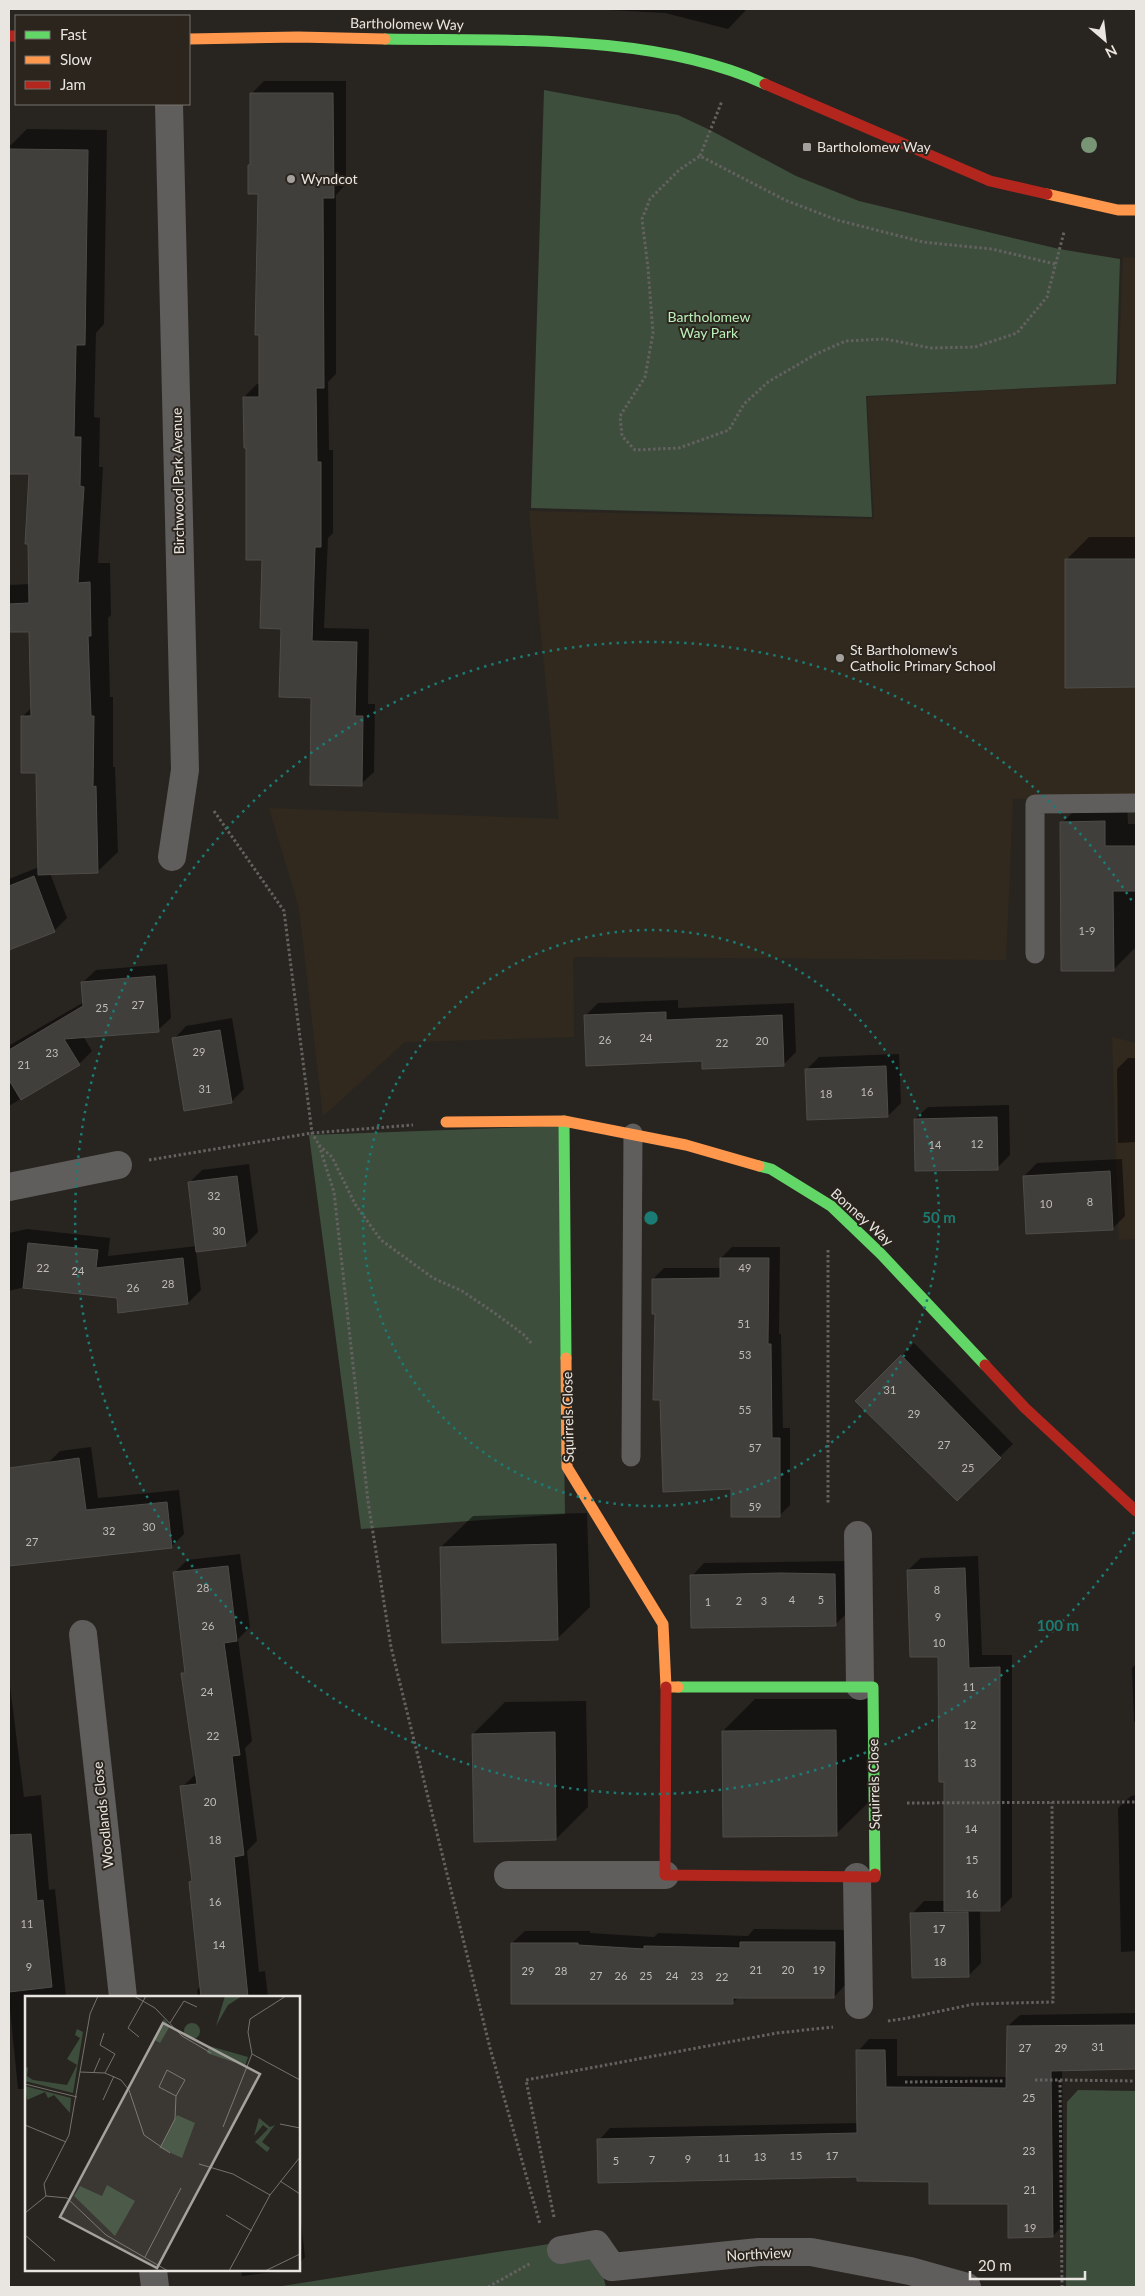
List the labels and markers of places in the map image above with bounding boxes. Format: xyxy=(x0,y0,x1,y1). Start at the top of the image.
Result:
place label: Bartholomew Way xyxy=(817,138,931,155)
marker: Bartholomew Way xyxy=(801,141,813,153)
place label: Wyndcot xyxy=(301,170,358,187)
marker: Wyndcot xyxy=(285,173,297,185)
place label: St Bartholomew's Catholic Primary School xyxy=(850,641,996,674)
marker: St Bartholomew's Catholic Primary School xyxy=(834,652,846,664)
centre of rings xyxy=(642,1209,660,1227)

